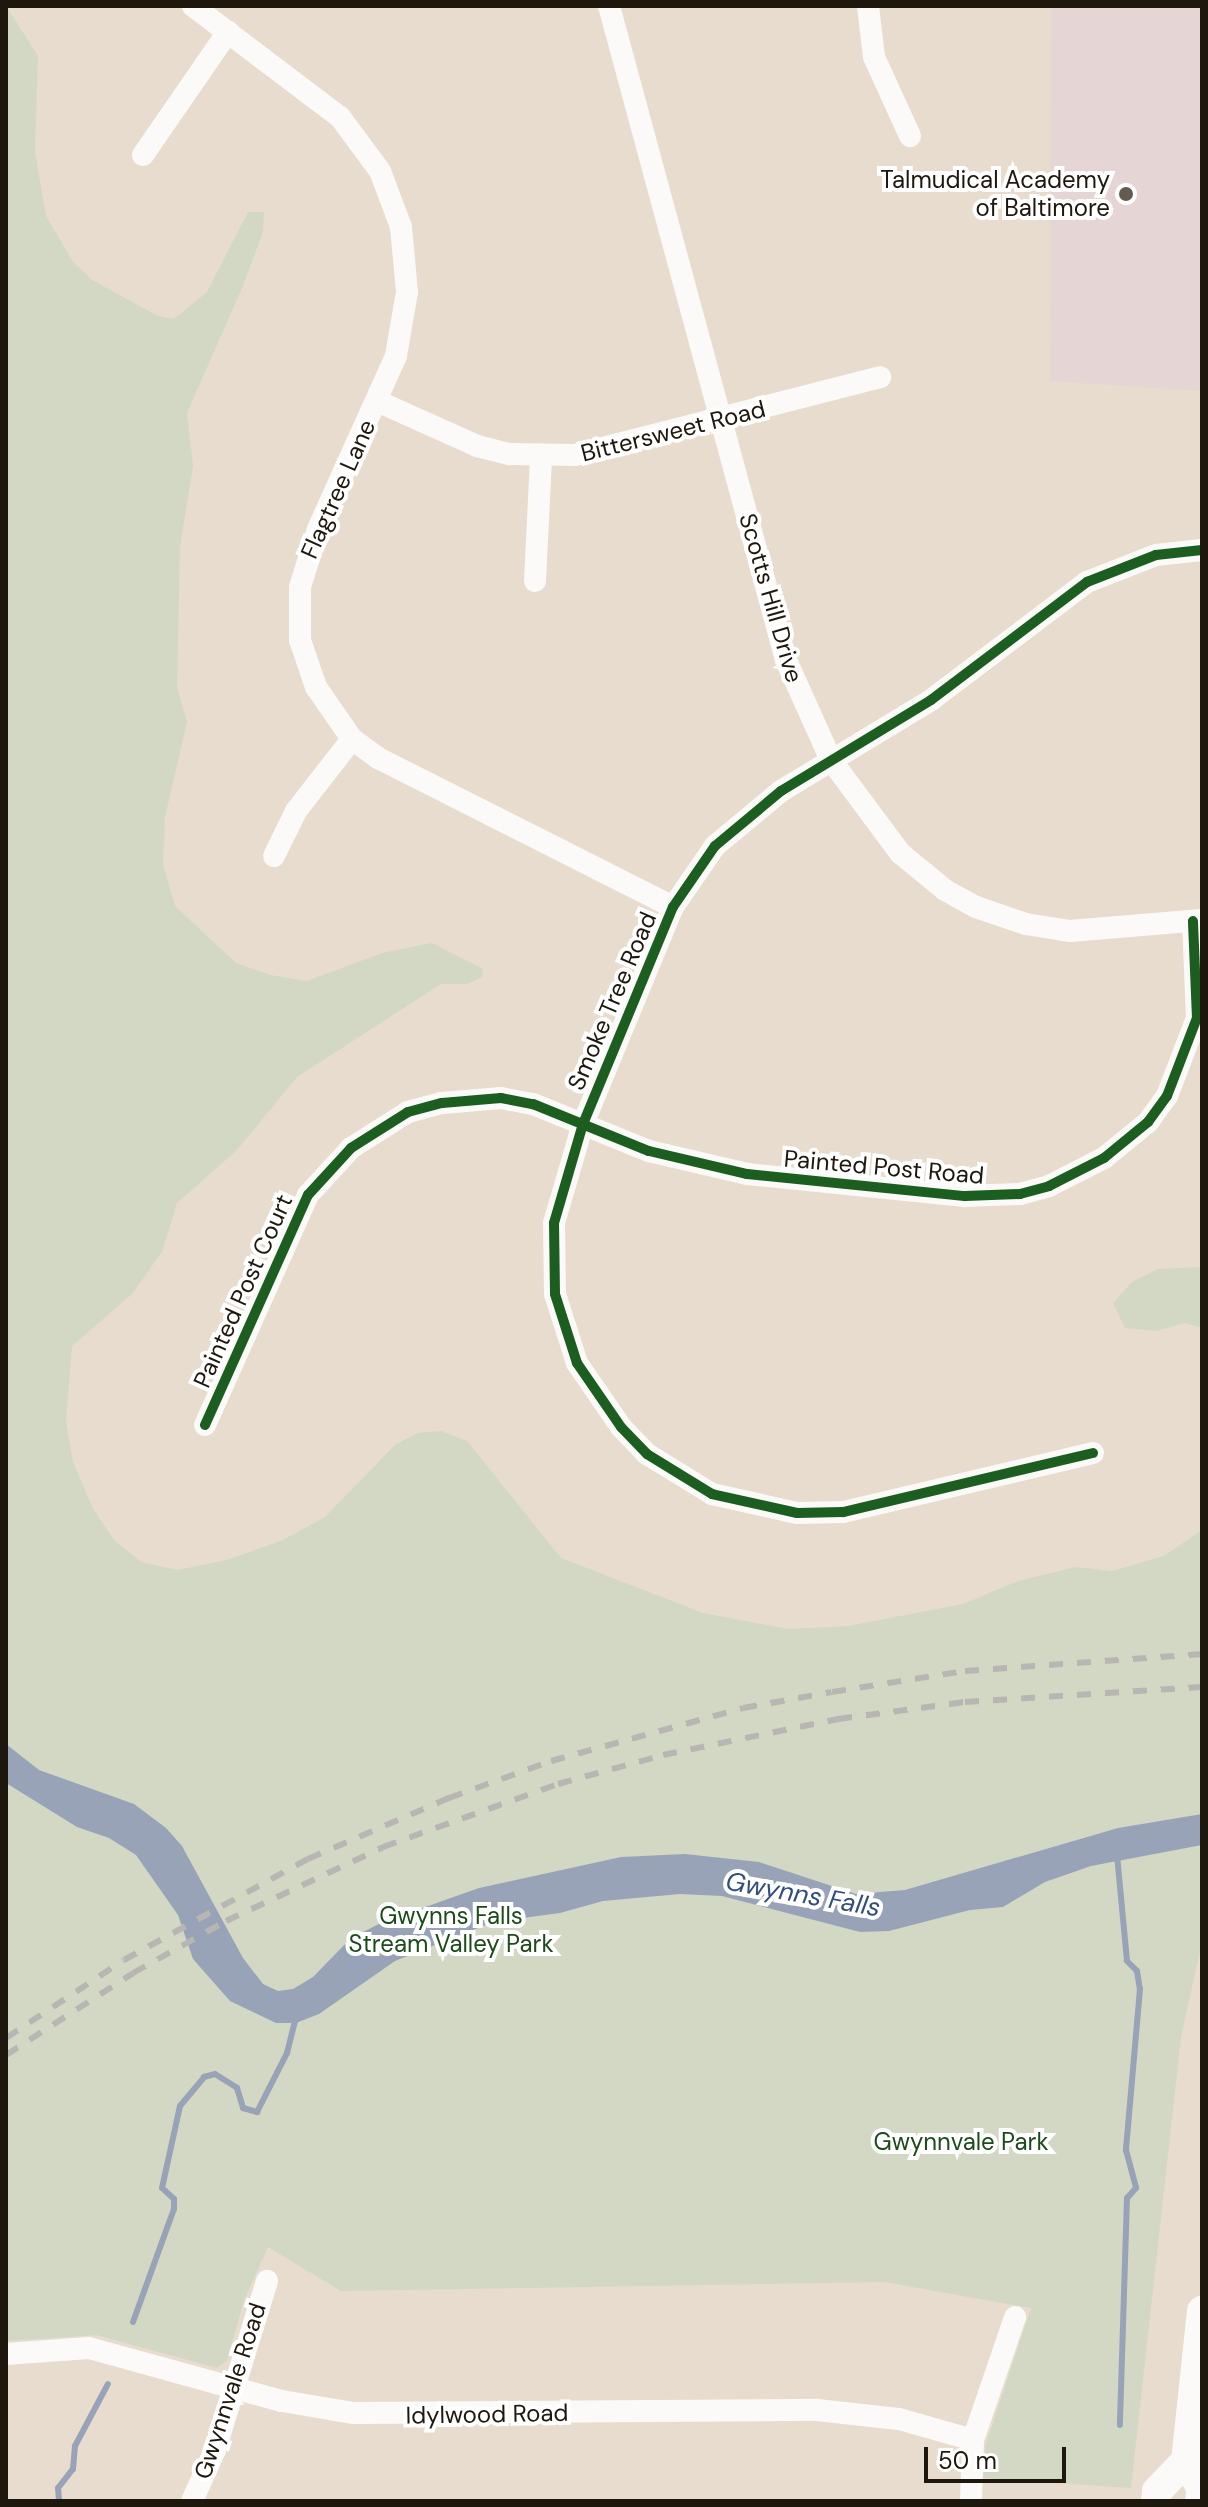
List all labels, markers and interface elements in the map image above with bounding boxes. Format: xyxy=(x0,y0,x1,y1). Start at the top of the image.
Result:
place label: Talmudical Academy of Baltimore xyxy=(880,166,1110,222)
marker: Talmudical Academy of Baltimore xyxy=(1117,185,1135,203)
street label: Bittersweet Road xyxy=(578,394,768,468)
street label: Flagtree Lane xyxy=(294,415,382,563)
street label: Scotts Hill Drive xyxy=(733,510,809,686)
street label: Smoke Tree Road xyxy=(561,908,663,1094)
street label: Painted Post Road xyxy=(783,1144,985,1190)
street label: Painted Post Court xyxy=(187,1190,299,1392)
water label: Gwynns Falls xyxy=(723,1866,883,1924)
park label: Gwynns Falls Stream Valley Park xyxy=(349,1902,553,1958)
park label: Gwynnvale Park xyxy=(873,2128,1049,2156)
street label: Gwynnvale Road xyxy=(188,2299,272,2483)
street label: Idylwood Road xyxy=(405,2398,569,2430)
scale bar xyxy=(928,2431,1070,2481)
text: 50 m xyxy=(938,2445,997,2476)

